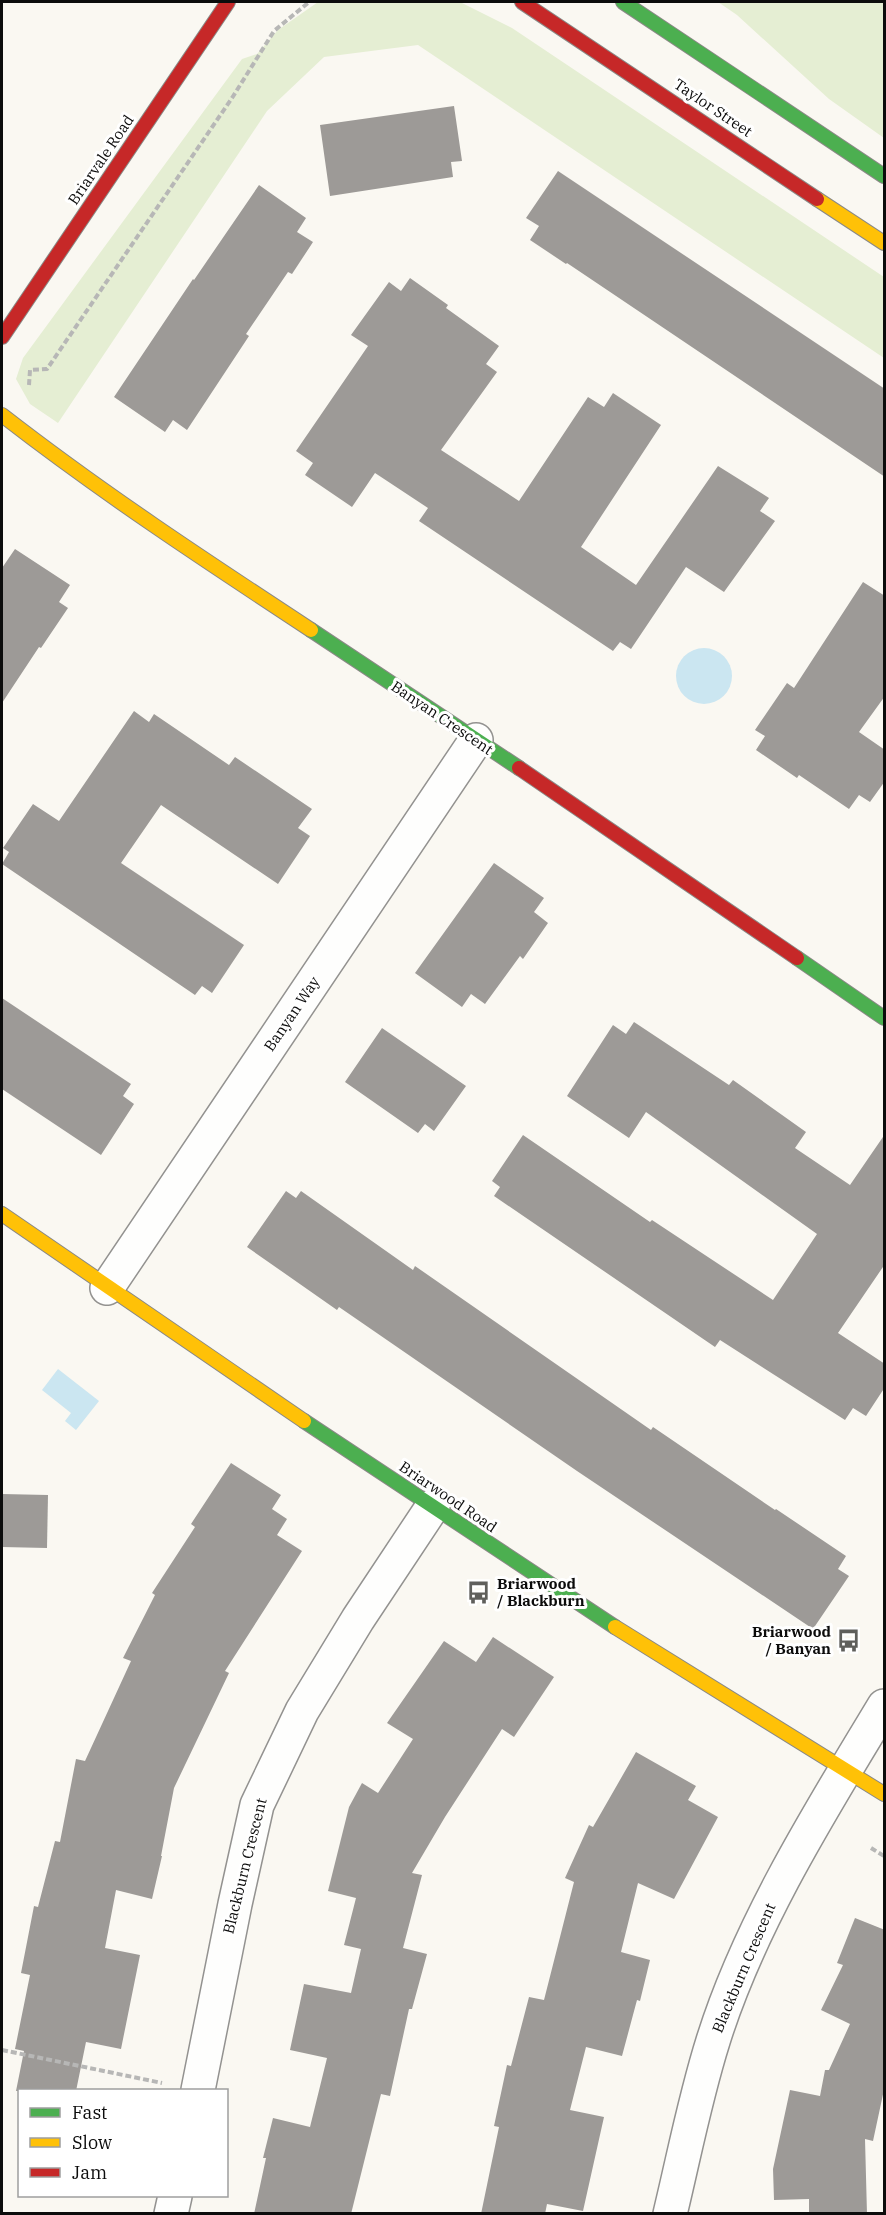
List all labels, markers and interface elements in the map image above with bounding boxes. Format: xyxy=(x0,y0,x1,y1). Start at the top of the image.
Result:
street label: Taylor Street xyxy=(670,74,756,141)
street label: Briarvale Road xyxy=(63,111,138,208)
street label: Banyan Crescent xyxy=(388,677,497,759)
street label: Banyan Way xyxy=(260,973,324,1055)
street label: Briarwood Road xyxy=(396,1457,501,1536)
place label: Briarwood / Blackburn xyxy=(497,1574,585,1610)
bus stop icon: Briarwood / Blackburn xyxy=(466,1580,492,1606)
place label: Briarwood / Banyan xyxy=(752,1622,832,1658)
bus stop icon: Briarwood / Banyan xyxy=(836,1628,862,1654)
street label: Blackburn Crescent xyxy=(218,1796,271,1936)
street label: Blackburn Crescent xyxy=(708,1900,779,2036)
legend xyxy=(18,2089,228,2197)
text: Fast xyxy=(72,2101,107,2124)
text: Slow xyxy=(72,2131,112,2154)
text: Jam xyxy=(72,2161,107,2184)

